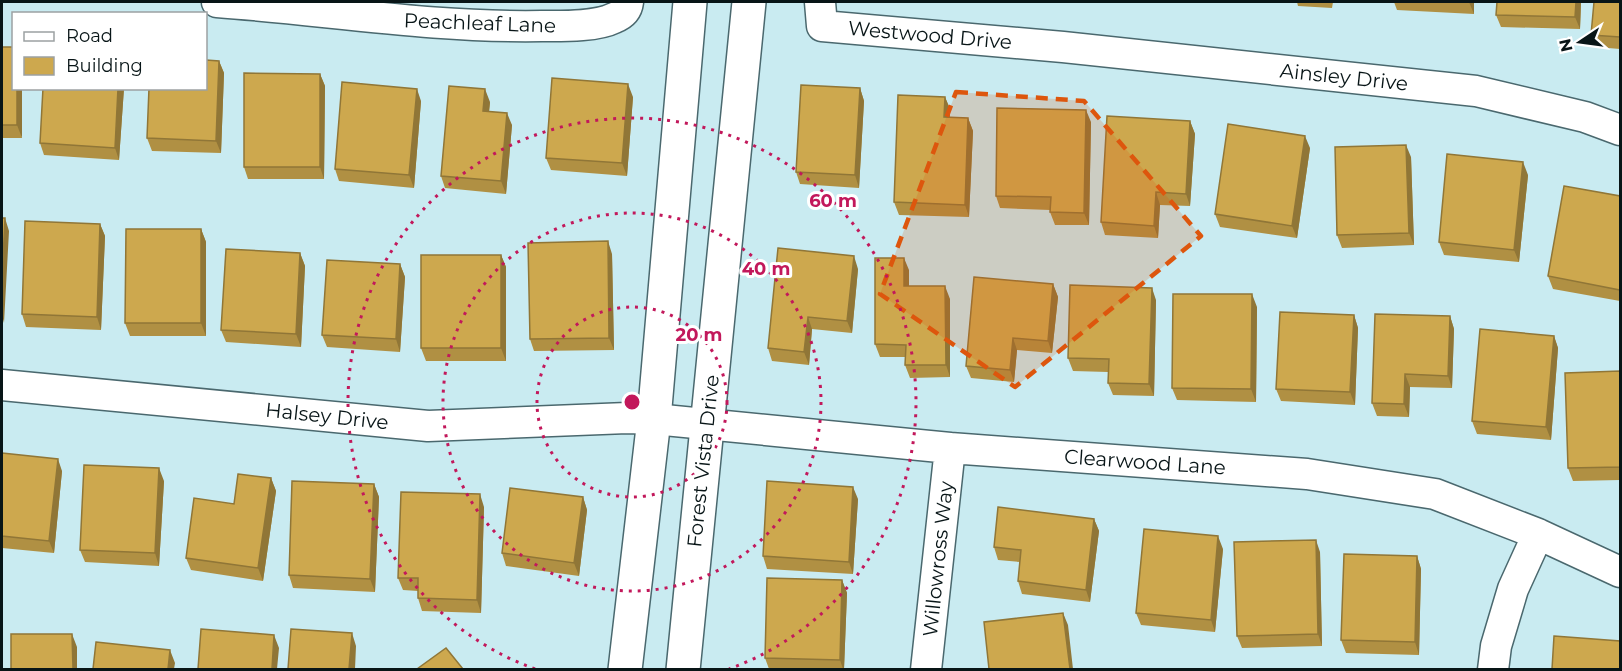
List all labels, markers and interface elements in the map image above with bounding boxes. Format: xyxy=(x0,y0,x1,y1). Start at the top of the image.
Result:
street label: Peachleaf Lane xyxy=(403,8,557,38)
legend xyxy=(12,12,207,90)
north arrow xyxy=(1550,12,1610,72)
street label: Westwood Drive xyxy=(847,16,1013,54)
text: Road xyxy=(66,25,113,47)
text: N xyxy=(1555,37,1577,54)
text: Building xyxy=(66,55,143,77)
street label: Ainsley Drive xyxy=(1279,58,1409,96)
text: 60 m xyxy=(809,190,857,212)
text: 40 m xyxy=(742,258,790,280)
text: 20 m xyxy=(676,324,722,346)
street label: Forest Vista Drive xyxy=(682,373,724,549)
centre of rings xyxy=(622,392,642,412)
street label: Halsey Drive xyxy=(264,398,390,434)
street label: Clearwood Lane xyxy=(1063,444,1227,480)
street label: Willowross Way xyxy=(918,480,958,638)

